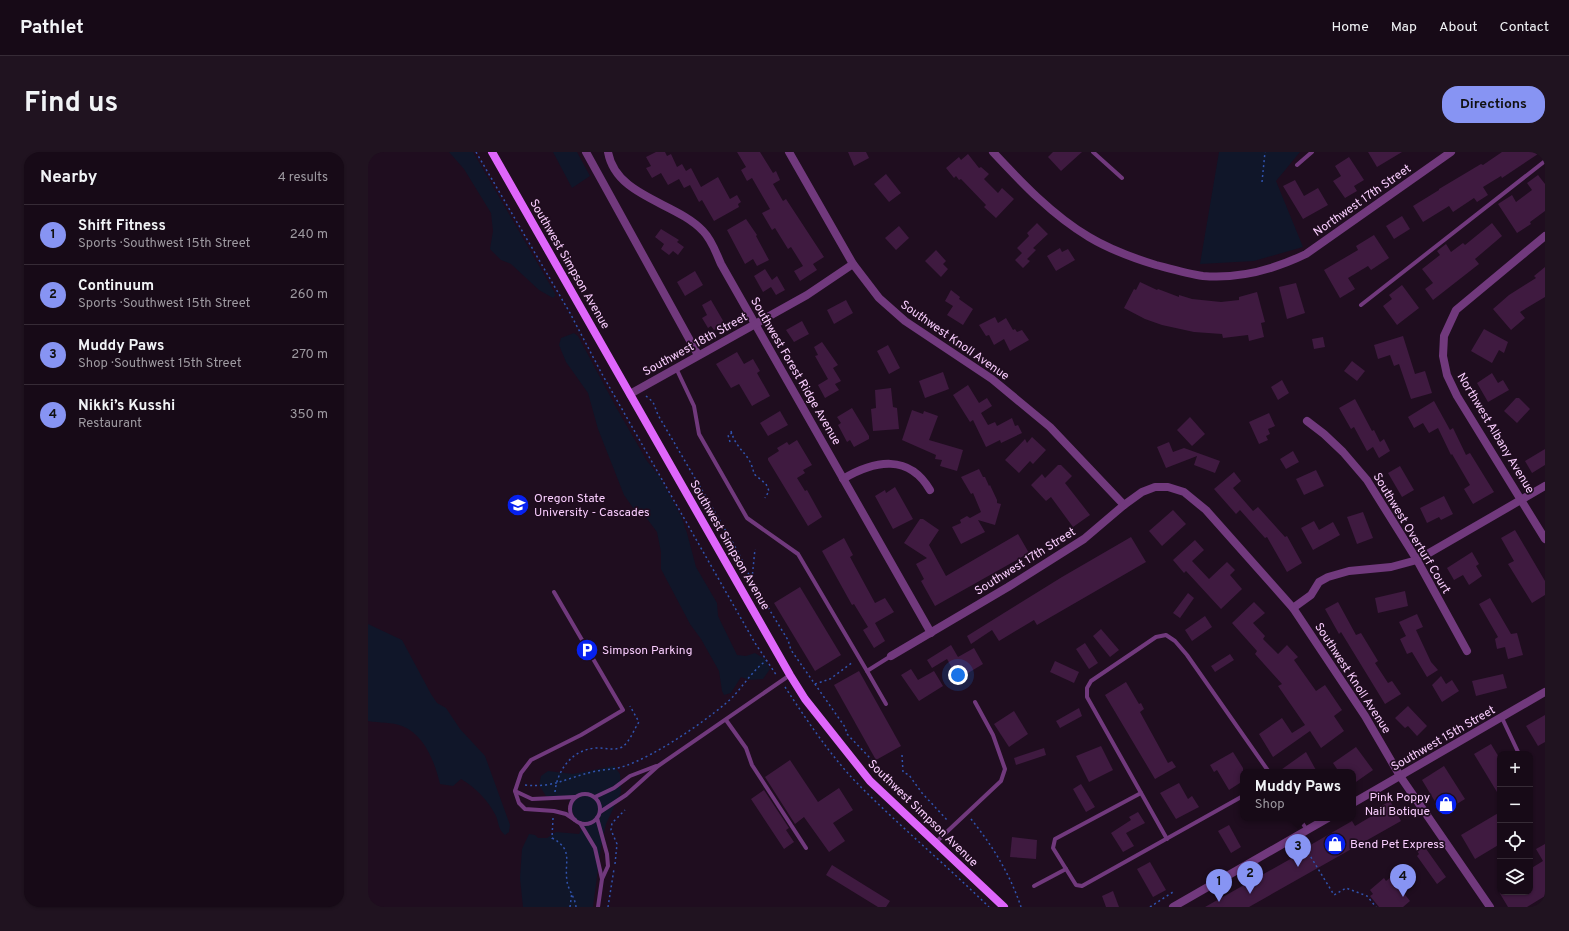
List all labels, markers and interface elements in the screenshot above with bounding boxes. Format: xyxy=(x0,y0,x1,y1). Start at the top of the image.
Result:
text: Pathlet xyxy=(20,16,84,40)
text: Home xyxy=(1332,19,1369,36)
text: Map xyxy=(1391,19,1417,36)
text: About xyxy=(1439,19,1478,36)
text: Contact xyxy=(1500,19,1549,36)
text: Find us xyxy=(24,86,118,122)
button: Directions xyxy=(1442,86,1545,123)
street label: Northwest 17th Street xyxy=(1311,161,1415,241)
text: Nearby xyxy=(40,167,97,189)
text: 4 results xyxy=(278,170,328,186)
street label: Southwest Simpson Avenue xyxy=(525,197,613,332)
text: Shift Fitness xyxy=(78,217,166,236)
text: 1 xyxy=(50,227,56,243)
text: 240 m xyxy=(290,227,328,243)
text: Sports · Southwest 15th Street xyxy=(78,236,250,252)
text: Continuum xyxy=(78,277,154,296)
text: 2 xyxy=(49,287,57,303)
text: 260 m xyxy=(290,287,328,303)
street label: Southwest Forest Ridge Avenue xyxy=(746,295,844,448)
text: Sports · Southwest 15th Street xyxy=(78,296,250,312)
street label: Southwest Knoll Avenue xyxy=(897,297,1012,384)
street label: Southwest 18th Street xyxy=(640,309,751,380)
text: Muddy Paws xyxy=(78,337,164,356)
text: 3 xyxy=(49,347,57,363)
text: 270 m xyxy=(291,347,328,363)
text: Shop · Southwest 15th Street xyxy=(78,356,242,372)
street label: Northwest Albany Avenue xyxy=(1453,370,1538,497)
text: Nikki’s Kusshi xyxy=(78,397,175,416)
text: 4 xyxy=(49,407,57,423)
text: 350 m xyxy=(290,407,328,423)
text: Restaurant xyxy=(78,416,142,432)
street label: Southwest Overturf Court xyxy=(1369,470,1454,597)
street label: Southwest Simpson Avenue xyxy=(685,478,773,613)
place label: Oregon State University - Cascades xyxy=(534,491,650,521)
school or university icon: Oregon State University - Cascades xyxy=(505,492,531,518)
street label: Southwest 17th Street xyxy=(972,524,1079,599)
street label: Southwest Knoll Avenue xyxy=(1310,620,1394,737)
parking icon: Simpson Parking xyxy=(574,637,600,663)
place label: Simpson Parking xyxy=(602,643,692,659)
your location xyxy=(948,665,968,685)
street label: Southwest 15th Street xyxy=(1388,702,1499,775)
map controls xyxy=(1497,751,1533,895)
button: + xyxy=(1497,751,1533,787)
street label: Southwest Simpson Avenue xyxy=(864,757,981,871)
popup xyxy=(1240,769,1356,821)
text: Muddy Paws xyxy=(1255,778,1341,797)
button: − xyxy=(1497,787,1533,823)
place label: Pink Poppy Nail Botique xyxy=(1365,790,1430,820)
shop icon: Pink Poppy Nail Botique xyxy=(1433,791,1459,817)
text: Shop xyxy=(1255,797,1285,813)
button: locate xyxy=(1497,823,1533,859)
shop icon: Bend Pet Express xyxy=(1322,831,1348,857)
pin: 3 xyxy=(1285,834,1311,867)
place label: Bend Pet Express xyxy=(1350,837,1445,853)
button: layers xyxy=(1497,859,1533,895)
pin: 2 xyxy=(1237,861,1263,894)
pin: 4 xyxy=(1390,864,1416,897)
pin: 1 xyxy=(1206,869,1232,902)

